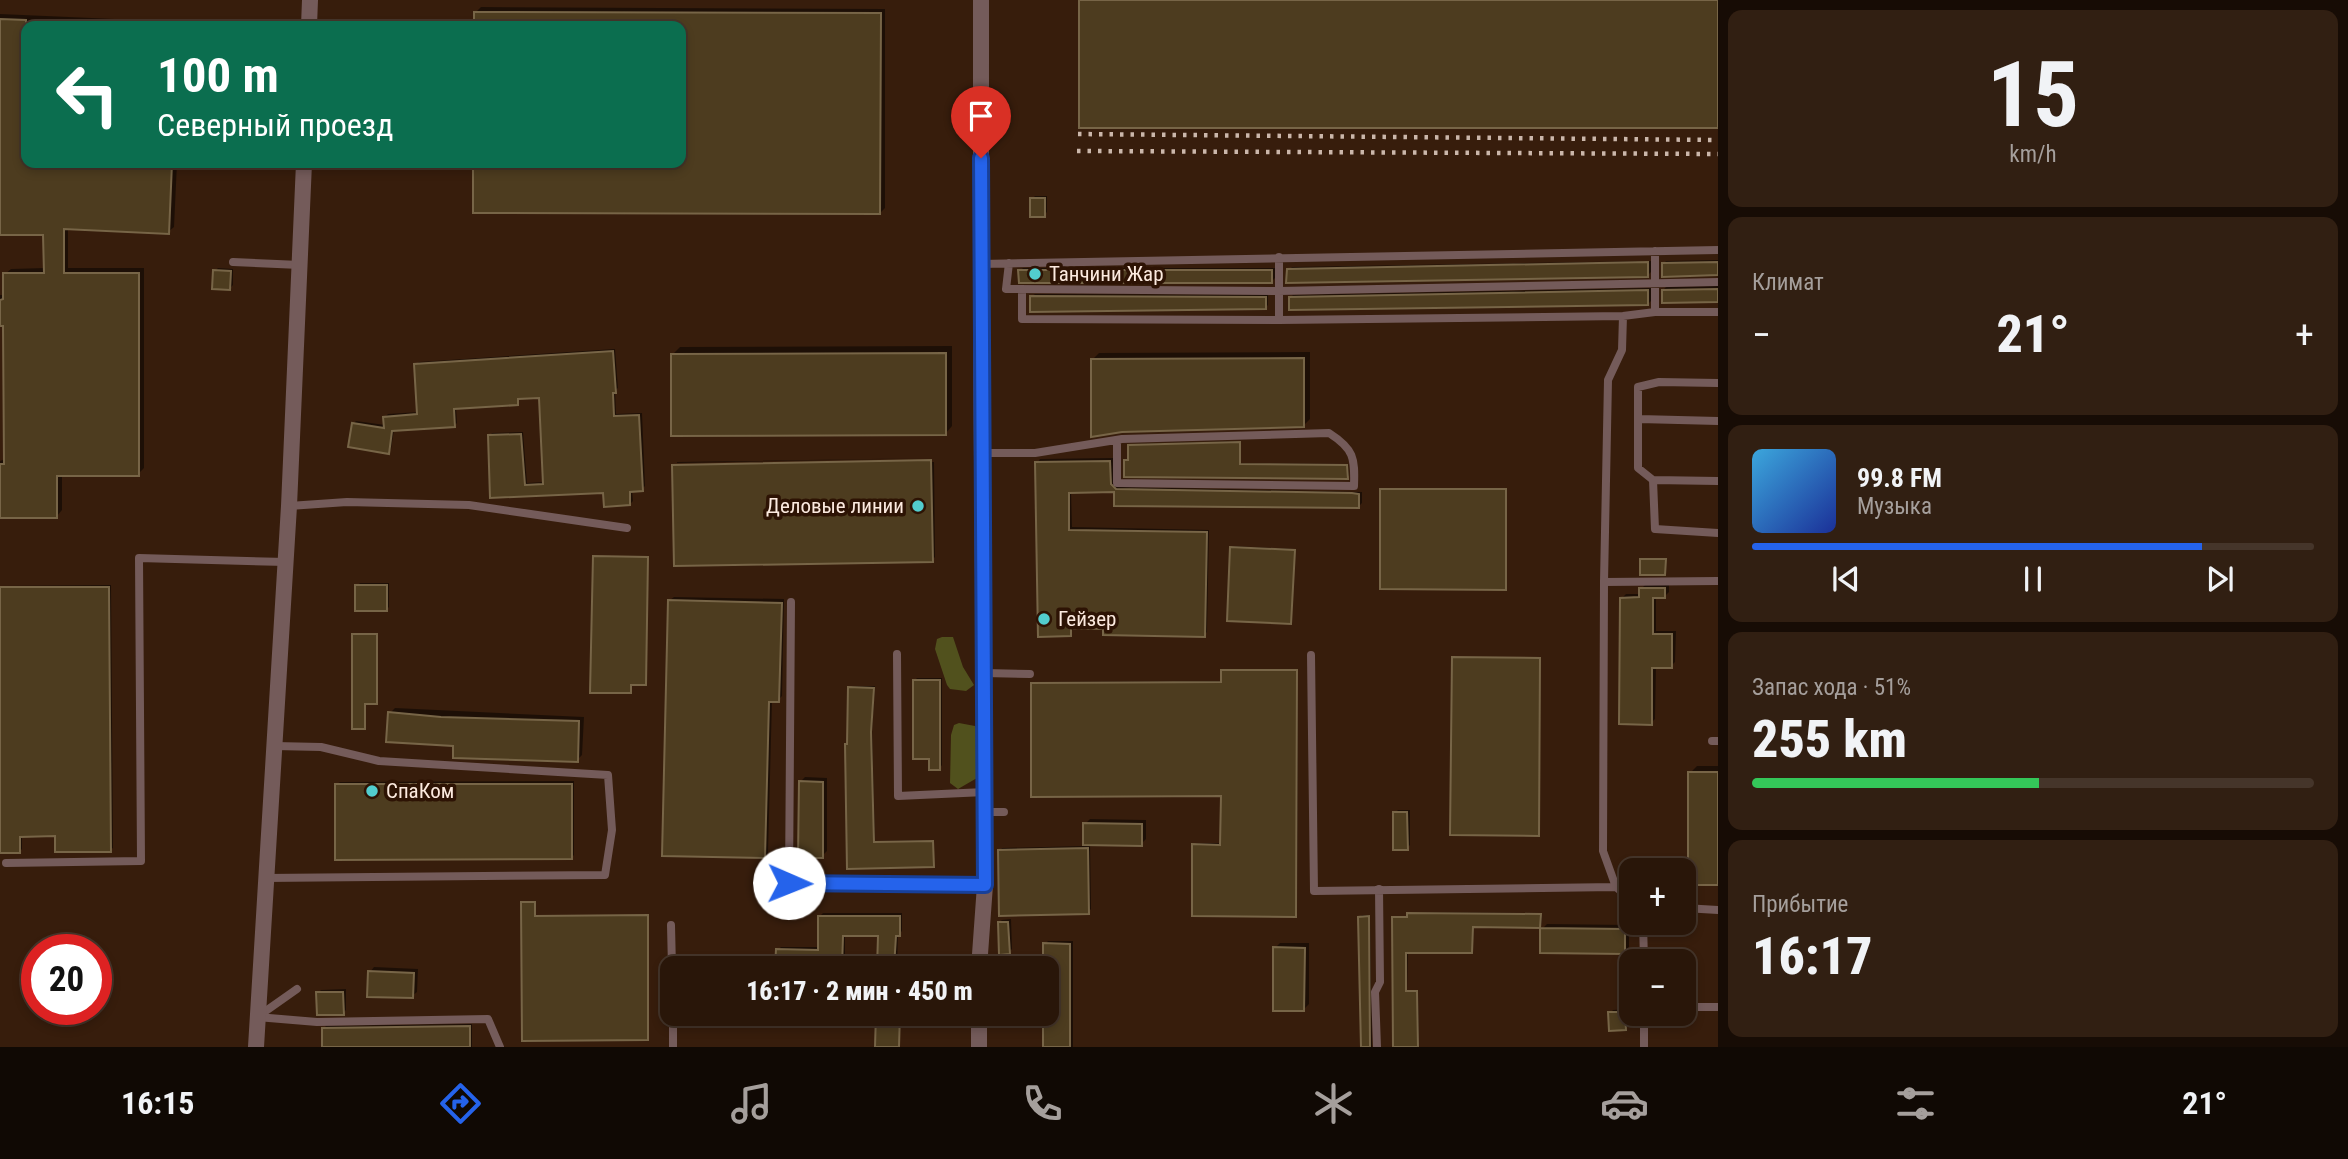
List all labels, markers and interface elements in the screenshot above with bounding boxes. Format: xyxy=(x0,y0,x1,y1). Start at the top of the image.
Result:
text: 15 xyxy=(1987,42,2079,148)
text: 100 m xyxy=(157,47,279,104)
icon: left xyxy=(42,49,133,140)
pin xyxy=(951,86,1011,158)
icon: arrive xyxy=(962,97,1000,135)
text: Северный проезд xyxy=(157,106,393,144)
text: km/h xyxy=(2009,141,2057,168)
place label: Танчини Жар xyxy=(1049,262,1164,286)
marker: Танчини Жар xyxy=(1027,266,1043,282)
text: Климат xyxy=(1752,269,1824,296)
text: 21° xyxy=(1996,304,2070,365)
text: − xyxy=(1752,313,1771,357)
text: + xyxy=(2295,313,2314,357)
text: 99.8 FM xyxy=(1857,463,1942,493)
text: Музыка xyxy=(1857,493,1932,520)
place label: Деловые линии xyxy=(766,494,904,518)
marker: Деловые линии xyxy=(910,498,926,514)
icon: previous xyxy=(1827,560,1865,598)
icon: pause xyxy=(2014,560,2052,598)
icon: next xyxy=(2201,560,2239,598)
place label: Гейзер xyxy=(1058,607,1116,631)
marker: Гейзер xyxy=(1036,611,1052,627)
text: Запас хода · 51% xyxy=(1752,674,1911,701)
text: 255 km xyxy=(1752,709,1907,770)
place label: СпаКом xyxy=(386,779,454,803)
marker: СпаКом xyxy=(364,783,380,799)
position arrow xyxy=(752,846,826,920)
map controls xyxy=(1619,858,1696,1026)
button: + xyxy=(1619,858,1696,935)
text: Прибытие xyxy=(1752,891,1848,918)
text: 16:17 xyxy=(1752,926,1872,987)
speed limit sign: 20 xyxy=(21,934,112,1025)
button: − xyxy=(1619,949,1696,1026)
text: 16:17 · 2 мин · 450 m xyxy=(746,976,973,1006)
icon: directions xyxy=(436,1079,485,1128)
icon: music xyxy=(727,1079,776,1128)
icon: phone xyxy=(1018,1079,1067,1128)
icon: climate xyxy=(1309,1079,1358,1128)
icon: car xyxy=(1600,1079,1649,1128)
icon: filters xyxy=(1891,1079,1940,1128)
text: 16:15 xyxy=(121,1084,194,1122)
text: 21° xyxy=(2182,1084,2227,1122)

